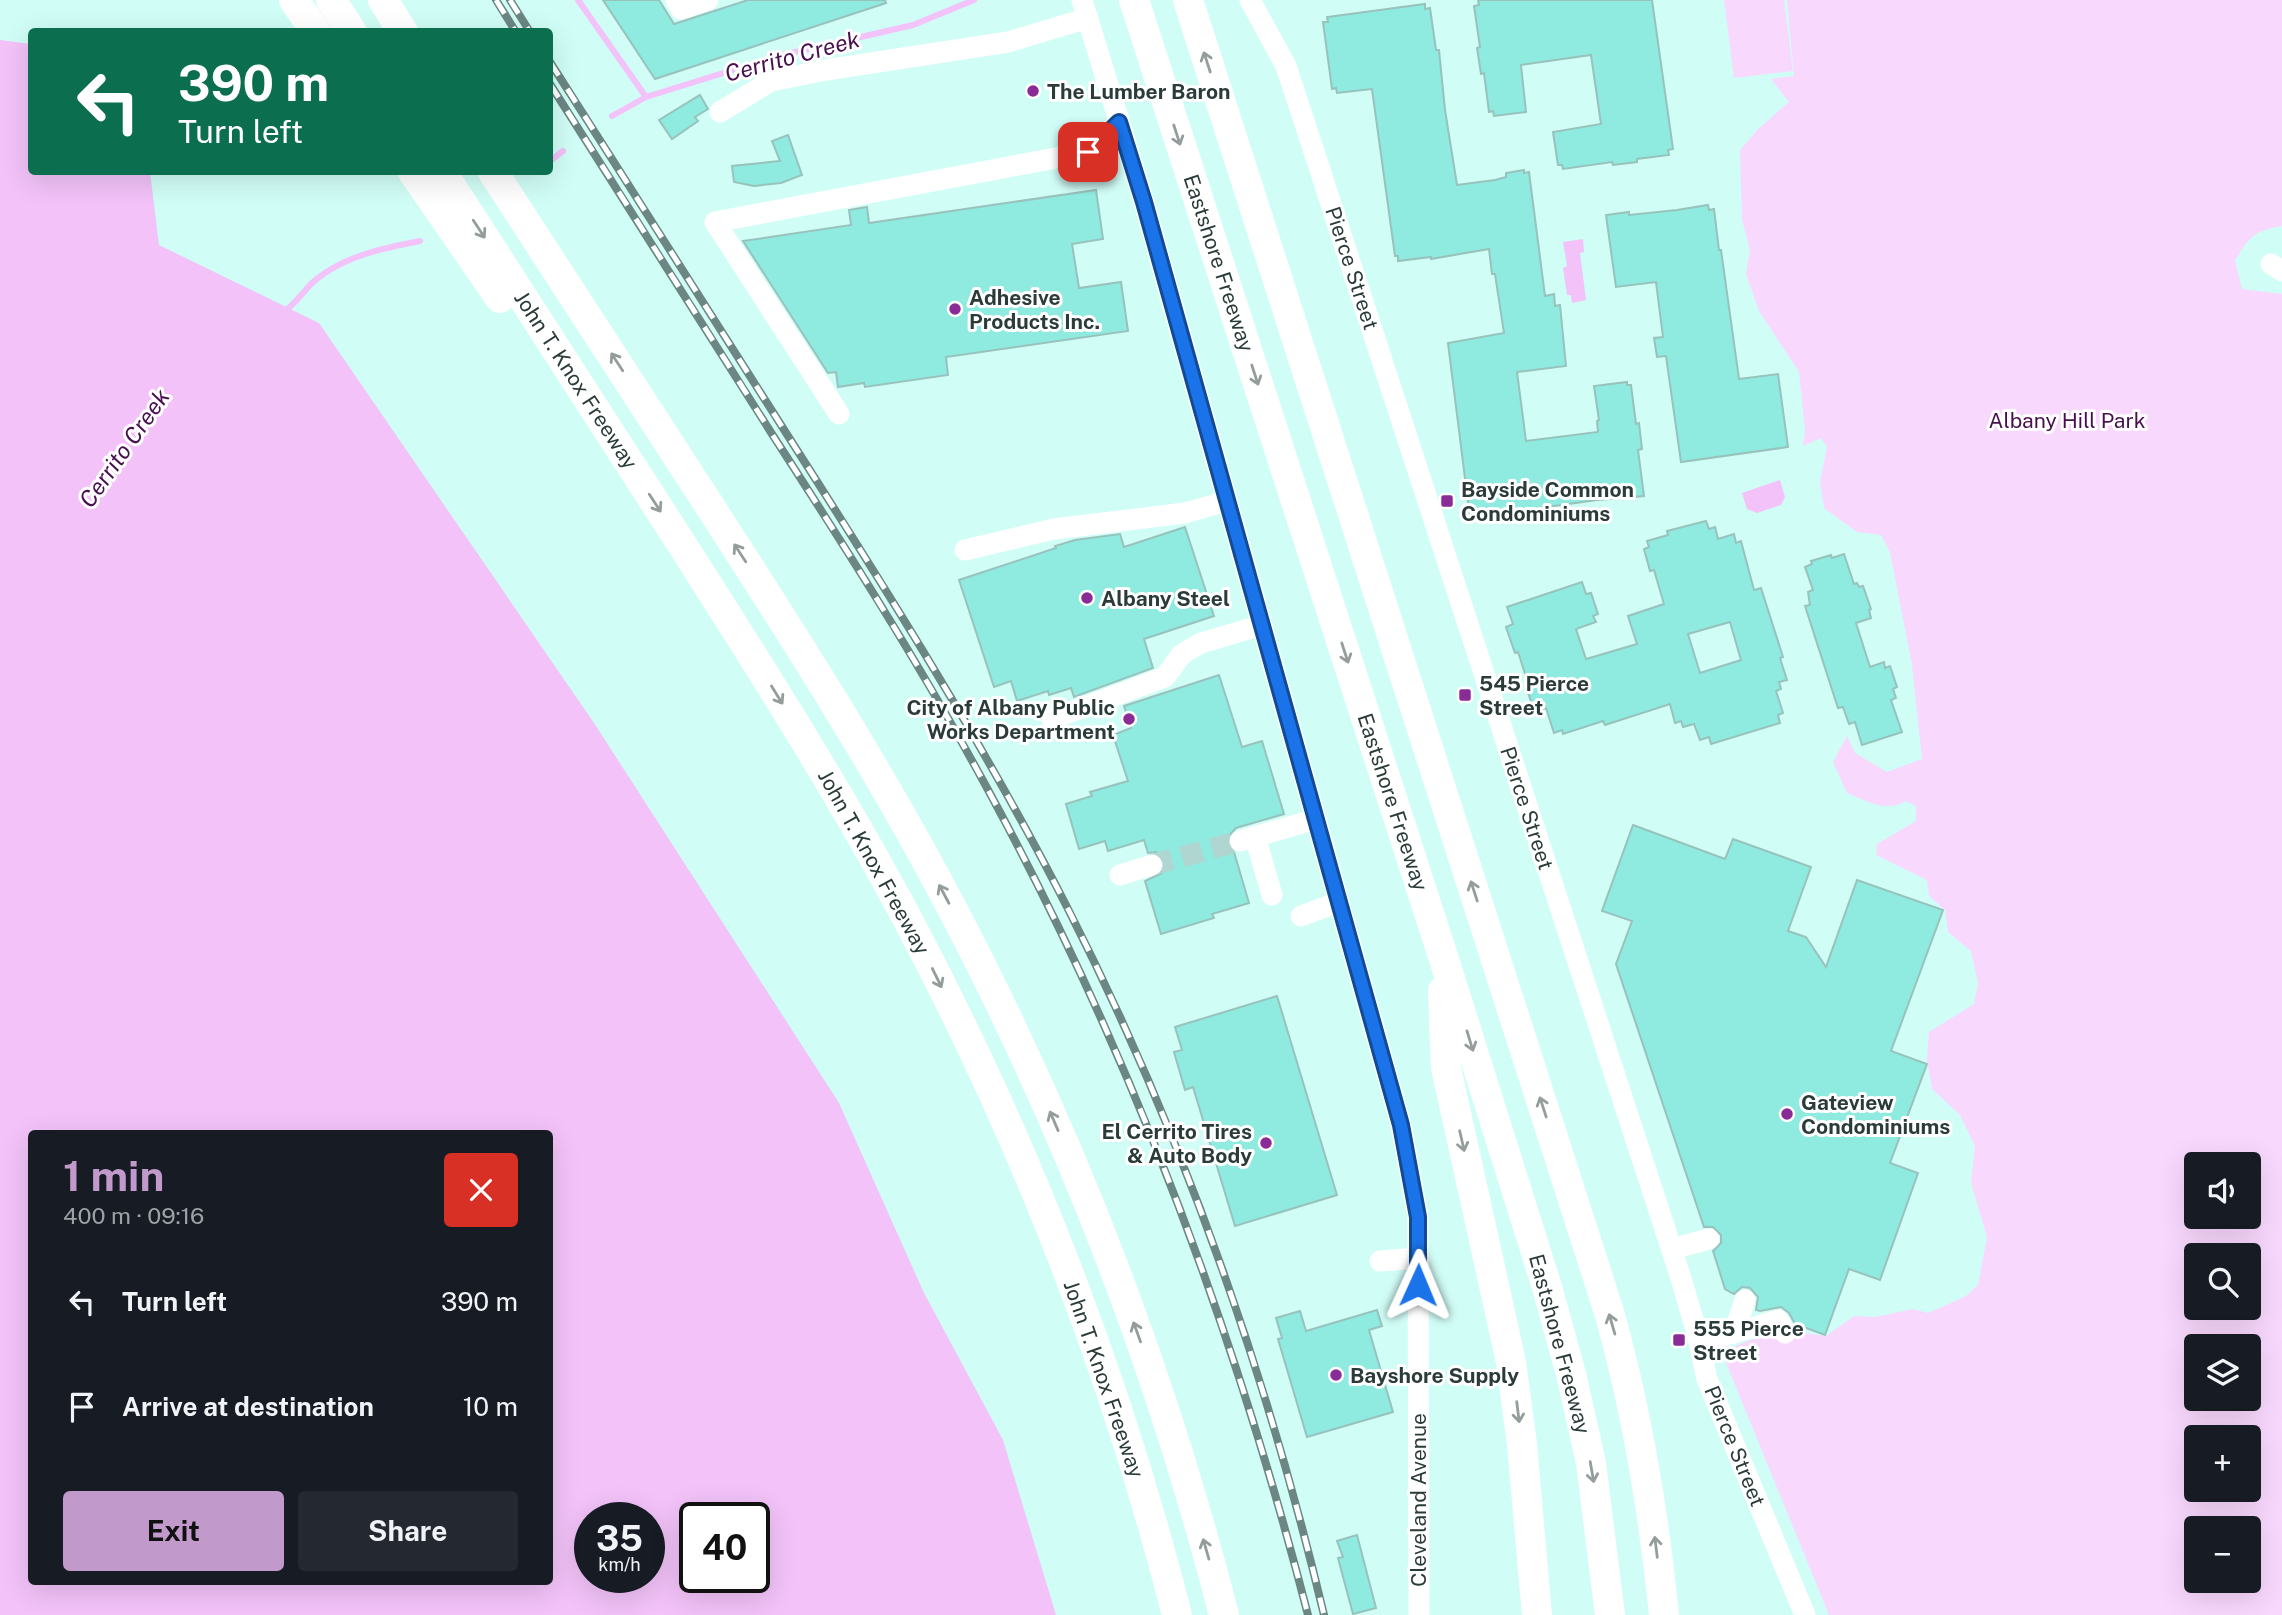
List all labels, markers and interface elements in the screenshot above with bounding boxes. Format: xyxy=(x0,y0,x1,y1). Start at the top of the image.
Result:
water label: Cerrito Creek xyxy=(722,25,863,87)
one-way arrow xyxy=(1200,51,1212,73)
text: 390 m xyxy=(178,54,329,112)
icon: left xyxy=(63,56,154,147)
place label: The Lumber Baron xyxy=(1047,79,1231,104)
marker: The Lumber Baron xyxy=(1025,83,1041,99)
text: Turn left xyxy=(178,113,303,150)
pin xyxy=(1058,122,1118,182)
one-way arrow xyxy=(1172,124,1185,146)
icon: arrive xyxy=(1069,133,1107,171)
street label: Eastshore Freeway xyxy=(1178,171,1260,355)
street label: Pierce Street xyxy=(1320,203,1384,333)
one-way arrow xyxy=(472,219,486,238)
place label: Adhesive Products Inc. xyxy=(969,285,1100,334)
street label: John T. Knox Freeway xyxy=(509,286,643,474)
marker: Adhesive Products Inc. xyxy=(947,301,963,317)
one-way arrow xyxy=(610,353,624,373)
one-way arrow xyxy=(1250,363,1262,385)
water label: Cerrito Creek xyxy=(73,383,175,512)
park label: Albany Hill Park xyxy=(1989,408,2146,433)
place label: Bayside Common Condominiums xyxy=(1461,477,1634,526)
one-way arrow xyxy=(648,492,662,512)
marker: Bayside Common Condominiums xyxy=(1439,493,1455,509)
one-way arrow xyxy=(733,544,747,564)
place label: Albany Steel xyxy=(1101,586,1230,611)
marker: Albany Steel xyxy=(1079,590,1095,606)
one-way arrow xyxy=(1339,642,1352,664)
place label: 545 Pierce Street xyxy=(1479,671,1589,720)
one-way arrow xyxy=(770,684,784,704)
marker: 545 Pierce Street xyxy=(1457,687,1473,703)
place label: City of Albany Public Works Department xyxy=(906,695,1115,744)
street label: Eastshore Freeway xyxy=(1352,710,1434,894)
marker: City of Albany Public Works Department xyxy=(1121,711,1137,727)
street label: Pierce Street xyxy=(1495,743,1559,873)
street label: John T. Knox Freeway xyxy=(813,765,935,959)
one-way arrow xyxy=(1467,880,1479,902)
one-way arrow xyxy=(937,884,951,905)
one-way arrow xyxy=(931,967,945,988)
one-way arrow xyxy=(1464,1030,1477,1052)
place label: Gateview Condominiums xyxy=(1801,1090,1950,1139)
one-way arrow xyxy=(1536,1097,1549,1119)
marker: Gateview Condominiums xyxy=(1779,1106,1795,1122)
one-way arrow xyxy=(1046,1111,1059,1132)
place label: El Cerrito Tires & Auto Body xyxy=(1102,1119,1252,1168)
one-way arrow xyxy=(1456,1129,1470,1152)
marker: El Cerrito Tires & Auto Body xyxy=(1258,1135,1274,1151)
text: 1 min xyxy=(63,1151,164,1200)
map controls xyxy=(2184,1152,2261,1593)
button: sound xyxy=(2184,1152,2261,1229)
button: close xyxy=(444,1153,518,1227)
text: 400 m · 09:16 xyxy=(63,1202,204,1229)
button: search xyxy=(2184,1243,2261,1320)
position arrow xyxy=(1381,1248,1455,1322)
street label: Eastshore Freeway xyxy=(1524,1251,1596,1437)
street label: John T. Knox Freeway xyxy=(1058,1277,1150,1481)
icon: left xyxy=(63,1283,101,1321)
text: Turn left xyxy=(122,1286,227,1317)
text: 390 m xyxy=(441,1286,518,1317)
one-way arrow xyxy=(1605,1313,1618,1335)
place label: 555 Pierce Street xyxy=(1693,1316,1804,1365)
one-way arrow xyxy=(1130,1322,1142,1344)
marker: 555 Pierce Street xyxy=(1671,1332,1687,1348)
button: layers xyxy=(2184,1334,2261,1411)
place label: Bayshore Supply xyxy=(1350,1363,1519,1388)
marker: Bayshore Supply xyxy=(1328,1367,1344,1383)
street label: Pierce Street xyxy=(1699,1382,1771,1510)
icon: arrive xyxy=(63,1388,101,1426)
text: Arrive at destination xyxy=(122,1391,374,1422)
text: 10 m xyxy=(463,1391,518,1422)
one-way arrow xyxy=(1512,1400,1525,1423)
street label: Cleveland Avenue xyxy=(1406,1413,1431,1587)
button: + xyxy=(2184,1425,2261,1502)
one-way arrow xyxy=(1586,1460,1599,1483)
button: Exit xyxy=(63,1491,284,1571)
button: Share xyxy=(298,1491,518,1571)
speed limit sign: 40 xyxy=(679,1502,770,1593)
button: − xyxy=(2184,1516,2261,1593)
text: 35 xyxy=(596,1518,643,1559)
one-way arrow xyxy=(1650,1536,1663,1559)
one-way arrow xyxy=(1199,1538,1212,1561)
text: km/h xyxy=(598,1554,641,1575)

